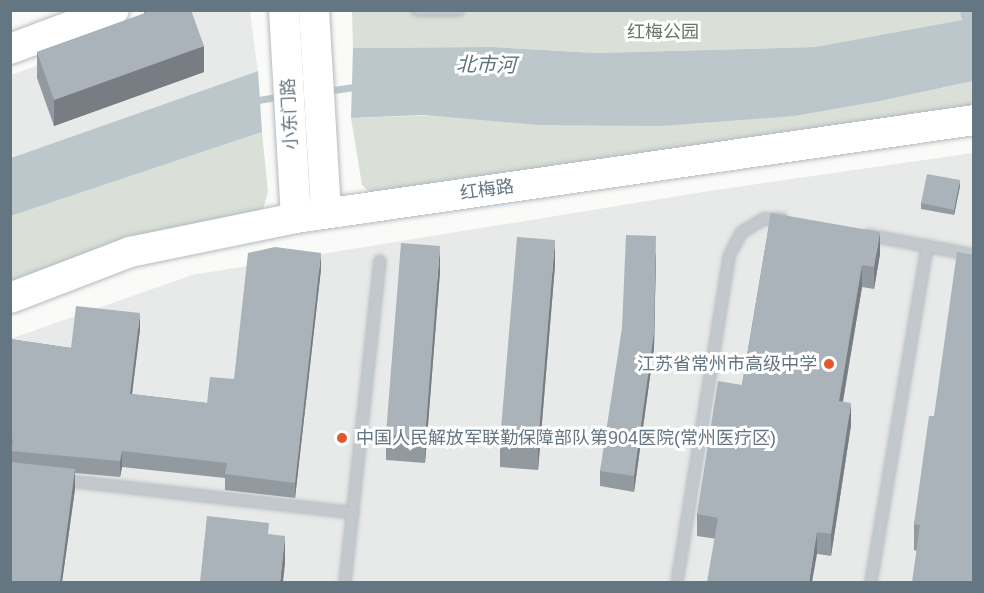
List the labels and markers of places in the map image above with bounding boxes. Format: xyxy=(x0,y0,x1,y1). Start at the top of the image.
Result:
place label: 江苏省常州市高级中学 xyxy=(637,353,817,375)
marker: 江苏省常州市高级中学 xyxy=(822,357,836,371)
place label: 中国人民解放军联勤保障部队第904医院(常州医疗区) xyxy=(356,427,776,449)
marker: 中国人民解放军联勤保障部队第904医院(常州医疗区) xyxy=(333,429,351,447)

